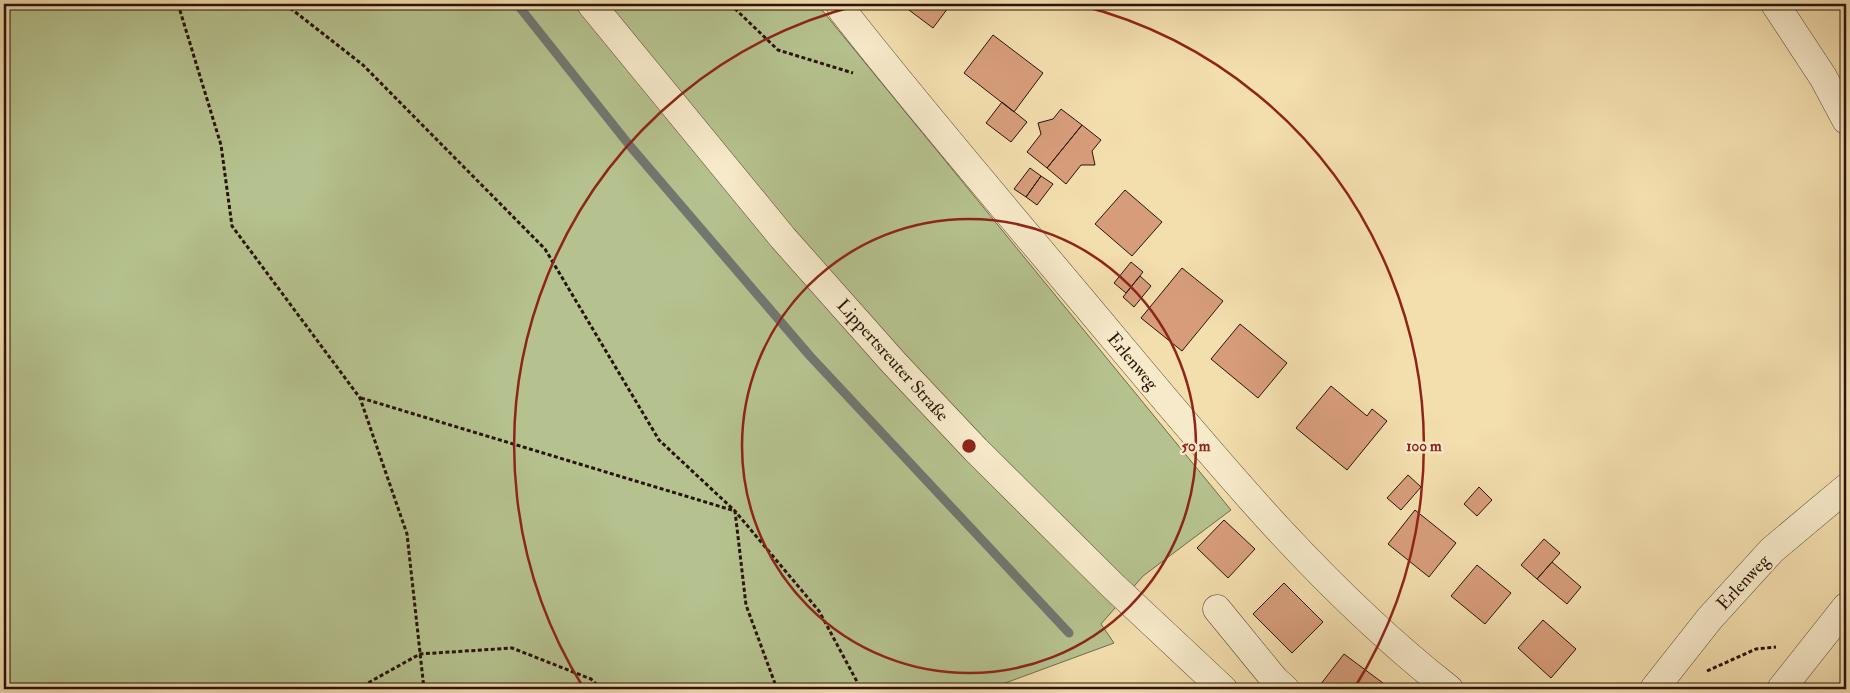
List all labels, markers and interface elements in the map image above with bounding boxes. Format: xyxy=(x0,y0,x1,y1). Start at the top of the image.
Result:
street label: Lippertsreuter Straße xyxy=(832,294,954,427)
street label: Erlenweg xyxy=(1102,328,1164,396)
centre of rings xyxy=(960,437,978,455)
text: 50 m xyxy=(1182,437,1211,456)
text: 100 m xyxy=(1406,437,1442,456)
street label: Erlenweg xyxy=(1712,549,1776,615)

